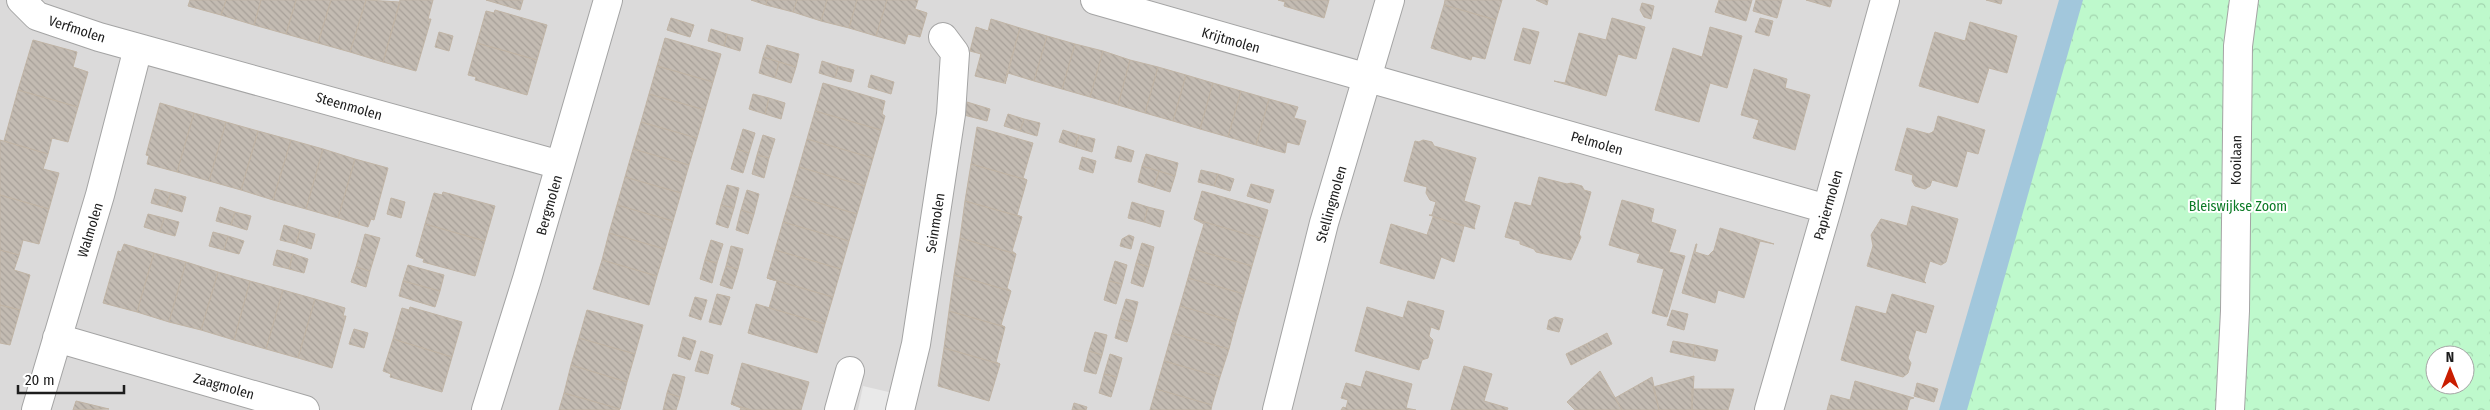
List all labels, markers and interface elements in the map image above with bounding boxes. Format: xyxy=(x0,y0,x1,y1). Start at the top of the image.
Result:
street label: Verfmolen xyxy=(46,12,107,47)
street label: Krijtmolen xyxy=(1200,24,1262,57)
street label: Steenmolen xyxy=(314,89,384,124)
street label: Pelmolen xyxy=(1569,128,1625,159)
street label: Kooilaan xyxy=(2228,135,2245,185)
street label: Stellingmolen xyxy=(1312,164,1351,245)
street label: Papiermolen xyxy=(1810,168,1847,242)
street label: Bergmolen xyxy=(533,173,566,237)
street label: Seinmolen xyxy=(922,192,949,254)
park label: Bleiswijkse Zoom xyxy=(2189,198,2287,215)
street label: Walmolen xyxy=(74,201,107,260)
north arrow xyxy=(2425,345,2475,395)
text: N xyxy=(2446,349,2454,366)
scale bar xyxy=(18,362,124,394)
street label: Zaagmolen xyxy=(191,370,256,403)
text: 20 m xyxy=(25,371,55,389)

